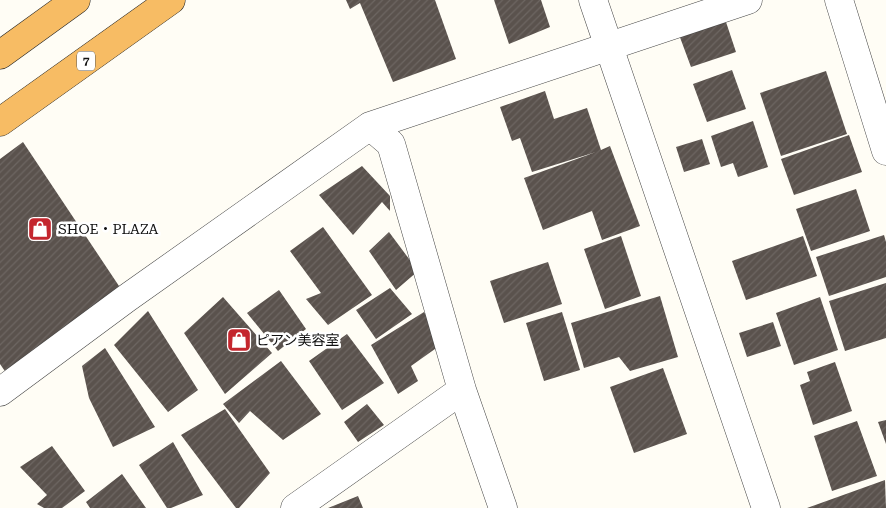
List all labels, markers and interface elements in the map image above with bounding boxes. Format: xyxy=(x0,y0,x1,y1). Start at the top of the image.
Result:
road number: 7 xyxy=(77,51,95,70)
shop icon: SHOE・PLAZA xyxy=(27,216,53,242)
place label: SHOE・PLAZA xyxy=(58,221,159,237)
shop icon: ピアン美容室 xyxy=(226,327,252,353)
place label: ピアン美容室 xyxy=(256,332,339,348)

